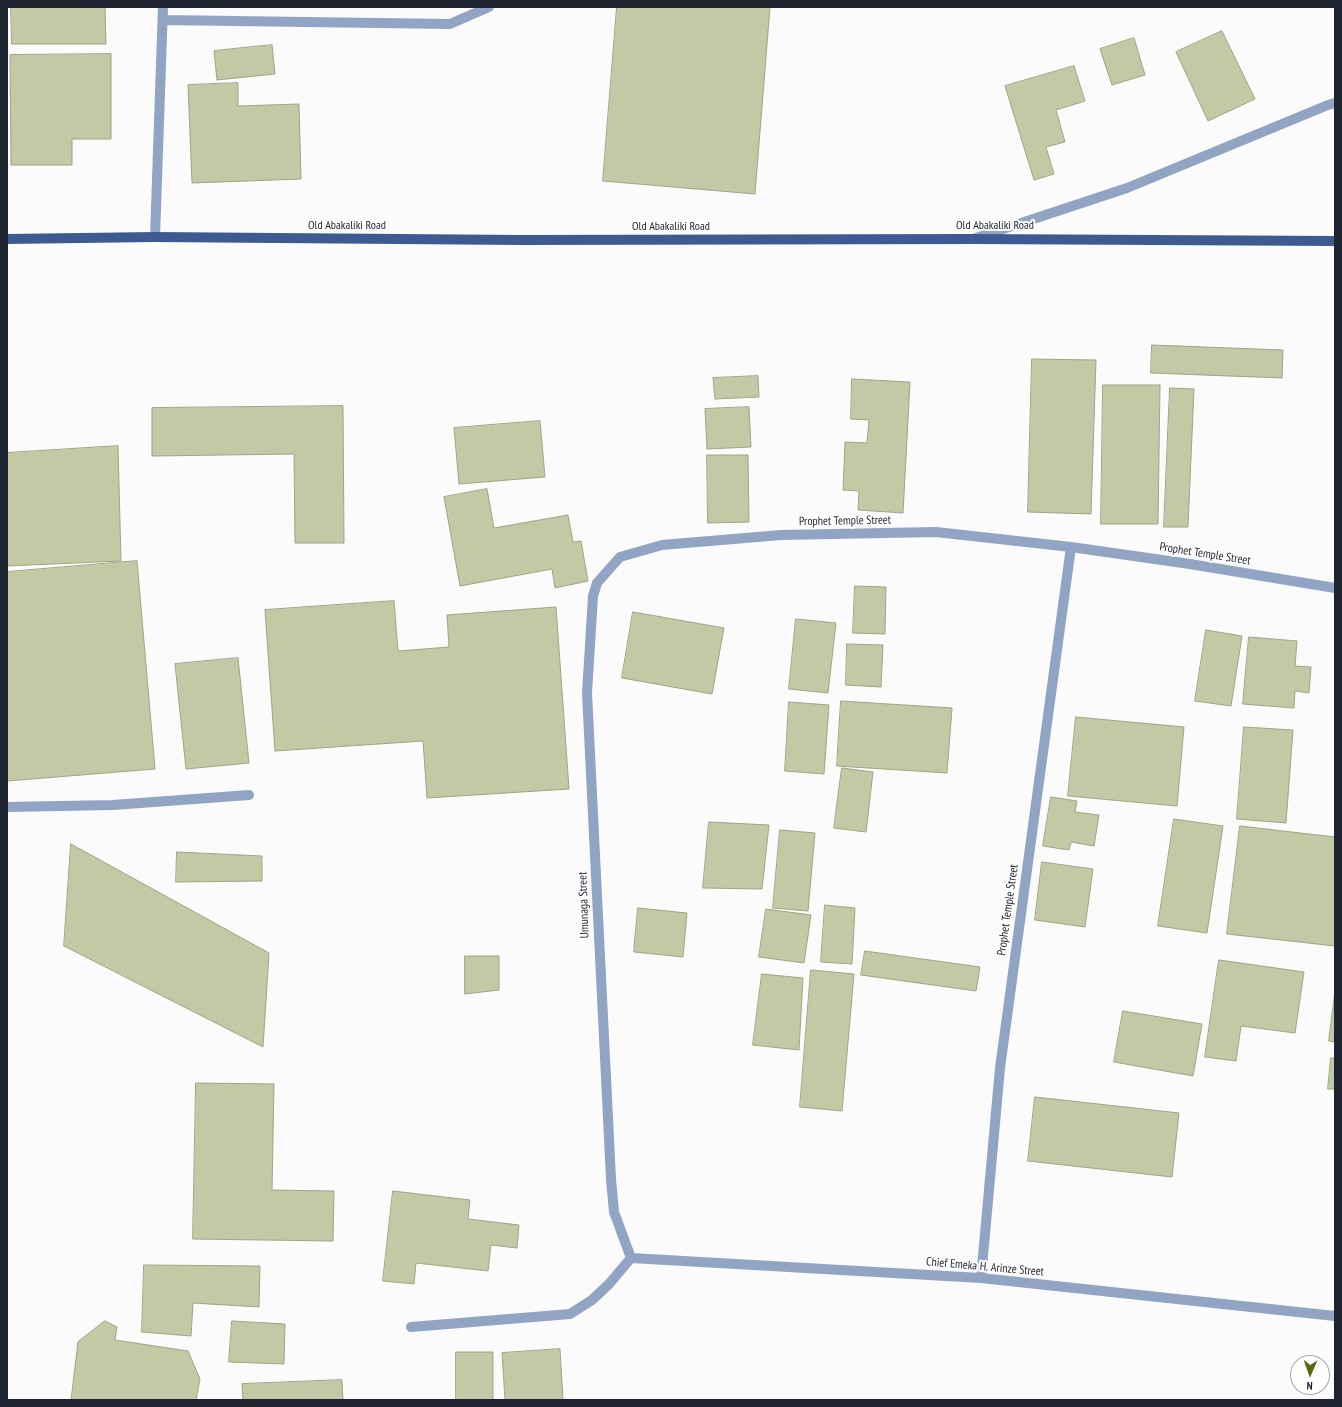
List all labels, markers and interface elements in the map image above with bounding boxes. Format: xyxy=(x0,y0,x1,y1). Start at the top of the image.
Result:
street label: Old Abakaliki Road xyxy=(308,219,386,233)
street label: Old Abakaliki Road xyxy=(956,219,1034,233)
street label: Old Abakaliki Road xyxy=(632,220,710,234)
street label: Prophet Temple Street xyxy=(799,513,891,529)
street label: Prophet Temple Street xyxy=(1158,540,1252,568)
street label: Prophet Temple Street xyxy=(994,863,1022,957)
street label: Umunaga Street xyxy=(576,871,592,939)
street label: Chief Emeka H. Arinze Street xyxy=(925,1255,1045,1279)
north arrow xyxy=(1290,1355,1330,1395)
text: N xyxy=(1306,1379,1313,1393)

